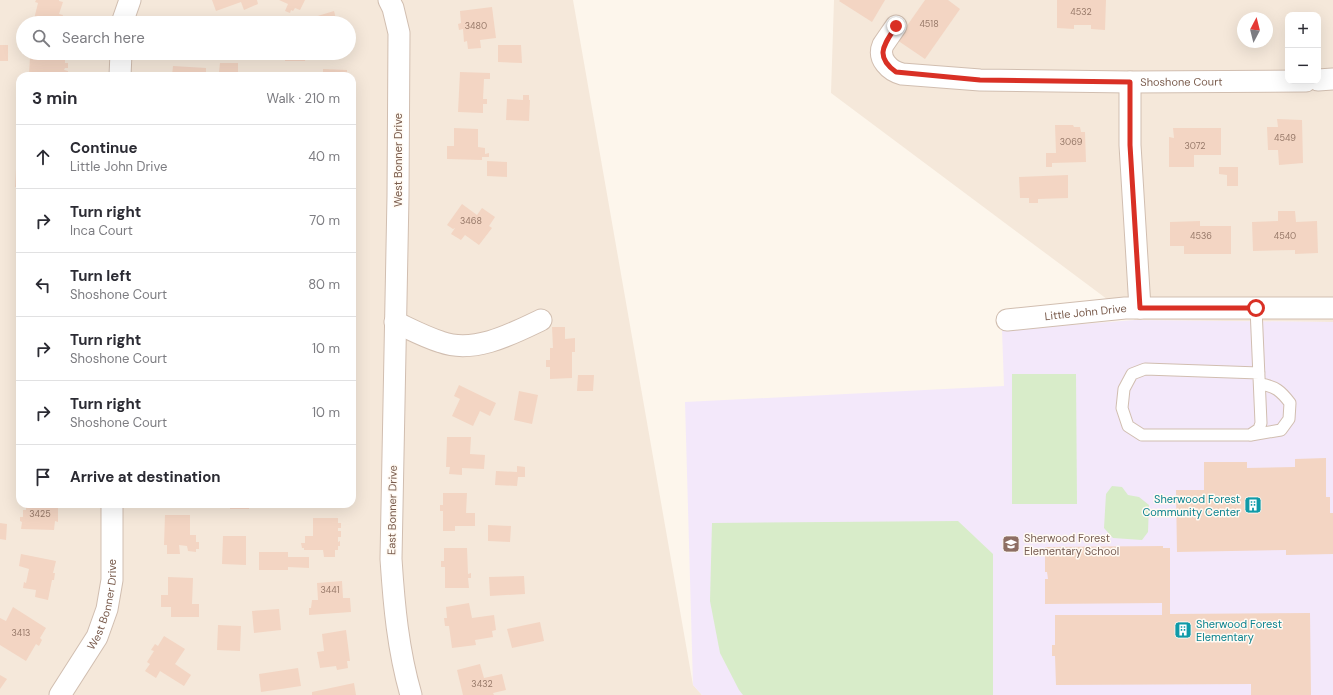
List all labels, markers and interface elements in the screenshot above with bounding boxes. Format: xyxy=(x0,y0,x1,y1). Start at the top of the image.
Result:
house number: 4532 xyxy=(1070,6,1092,18)
north arrow xyxy=(1237,12,1273,48)
map controls xyxy=(1285,12,1321,84)
button: + xyxy=(1285,12,1321,48)
search box xyxy=(16,16,356,60)
route end xyxy=(887,17,905,35)
house number: 4518 xyxy=(919,18,939,30)
house number: 3480 xyxy=(465,20,487,32)
icon: search xyxy=(30,27,52,49)
text: Search here xyxy=(62,28,145,48)
button: − xyxy=(1285,48,1321,84)
street label: Shoshone Court xyxy=(1140,74,1223,89)
text: 3 min xyxy=(32,87,77,109)
text: Walk · 210 m xyxy=(267,90,340,107)
street label: West Bonner Drive xyxy=(391,113,405,207)
house number: 4549 xyxy=(1274,132,1296,144)
house number: 3069 xyxy=(1060,136,1083,148)
text: Continue xyxy=(70,138,138,158)
house number: 3072 xyxy=(1184,140,1206,152)
icon: ahead xyxy=(32,146,54,168)
text: 40 m xyxy=(308,148,340,165)
text: Little John Drive xyxy=(70,158,167,175)
text: Turn right xyxy=(70,202,141,222)
icon: right xyxy=(32,210,54,232)
text: 70 m xyxy=(309,212,340,229)
house number: 3468 xyxy=(460,215,482,227)
text: Inca Court xyxy=(70,222,133,239)
house number: 4536 xyxy=(1190,230,1212,242)
house number: 4540 xyxy=(1274,230,1296,242)
text: Turn left xyxy=(70,266,131,286)
icon: left xyxy=(32,274,54,296)
text: 80 m xyxy=(308,276,340,293)
text: Shoshone Court xyxy=(70,286,167,303)
route start xyxy=(1247,299,1265,317)
street label: Little John Drive xyxy=(1044,301,1127,323)
text: Turn right xyxy=(70,330,141,350)
icon: right xyxy=(32,338,54,360)
text: 10 m xyxy=(312,340,340,357)
text: Shoshone Court xyxy=(70,350,167,367)
text: Turn right xyxy=(70,394,141,414)
icon: right xyxy=(32,402,54,424)
text: 10 m xyxy=(312,404,340,421)
text: Shoshone Court xyxy=(70,414,167,431)
street label: East Bonner Drive xyxy=(384,465,400,555)
icon: arrive xyxy=(32,466,54,488)
text: Arrive at destination xyxy=(70,467,221,487)
place label: Sherwood Forest Community Center xyxy=(1142,492,1240,519)
building icon: Sherwood Forest Community Center xyxy=(1243,495,1263,515)
house number: 3425 xyxy=(29,508,51,520)
place label: Sherwood Forest Elementary School xyxy=(1024,531,1119,558)
school or university icon: Sherwood Forest Elementary School xyxy=(1001,534,1021,554)
street label: West Bonner Drive xyxy=(84,559,119,652)
house number: 3441 xyxy=(320,584,340,596)
place label: Sherwood Forest Elementary xyxy=(1196,617,1282,644)
building icon: Sherwood Forest Elementary xyxy=(1173,620,1193,640)
house number: 3413 xyxy=(12,627,30,639)
house number: 3432 xyxy=(471,678,493,690)

